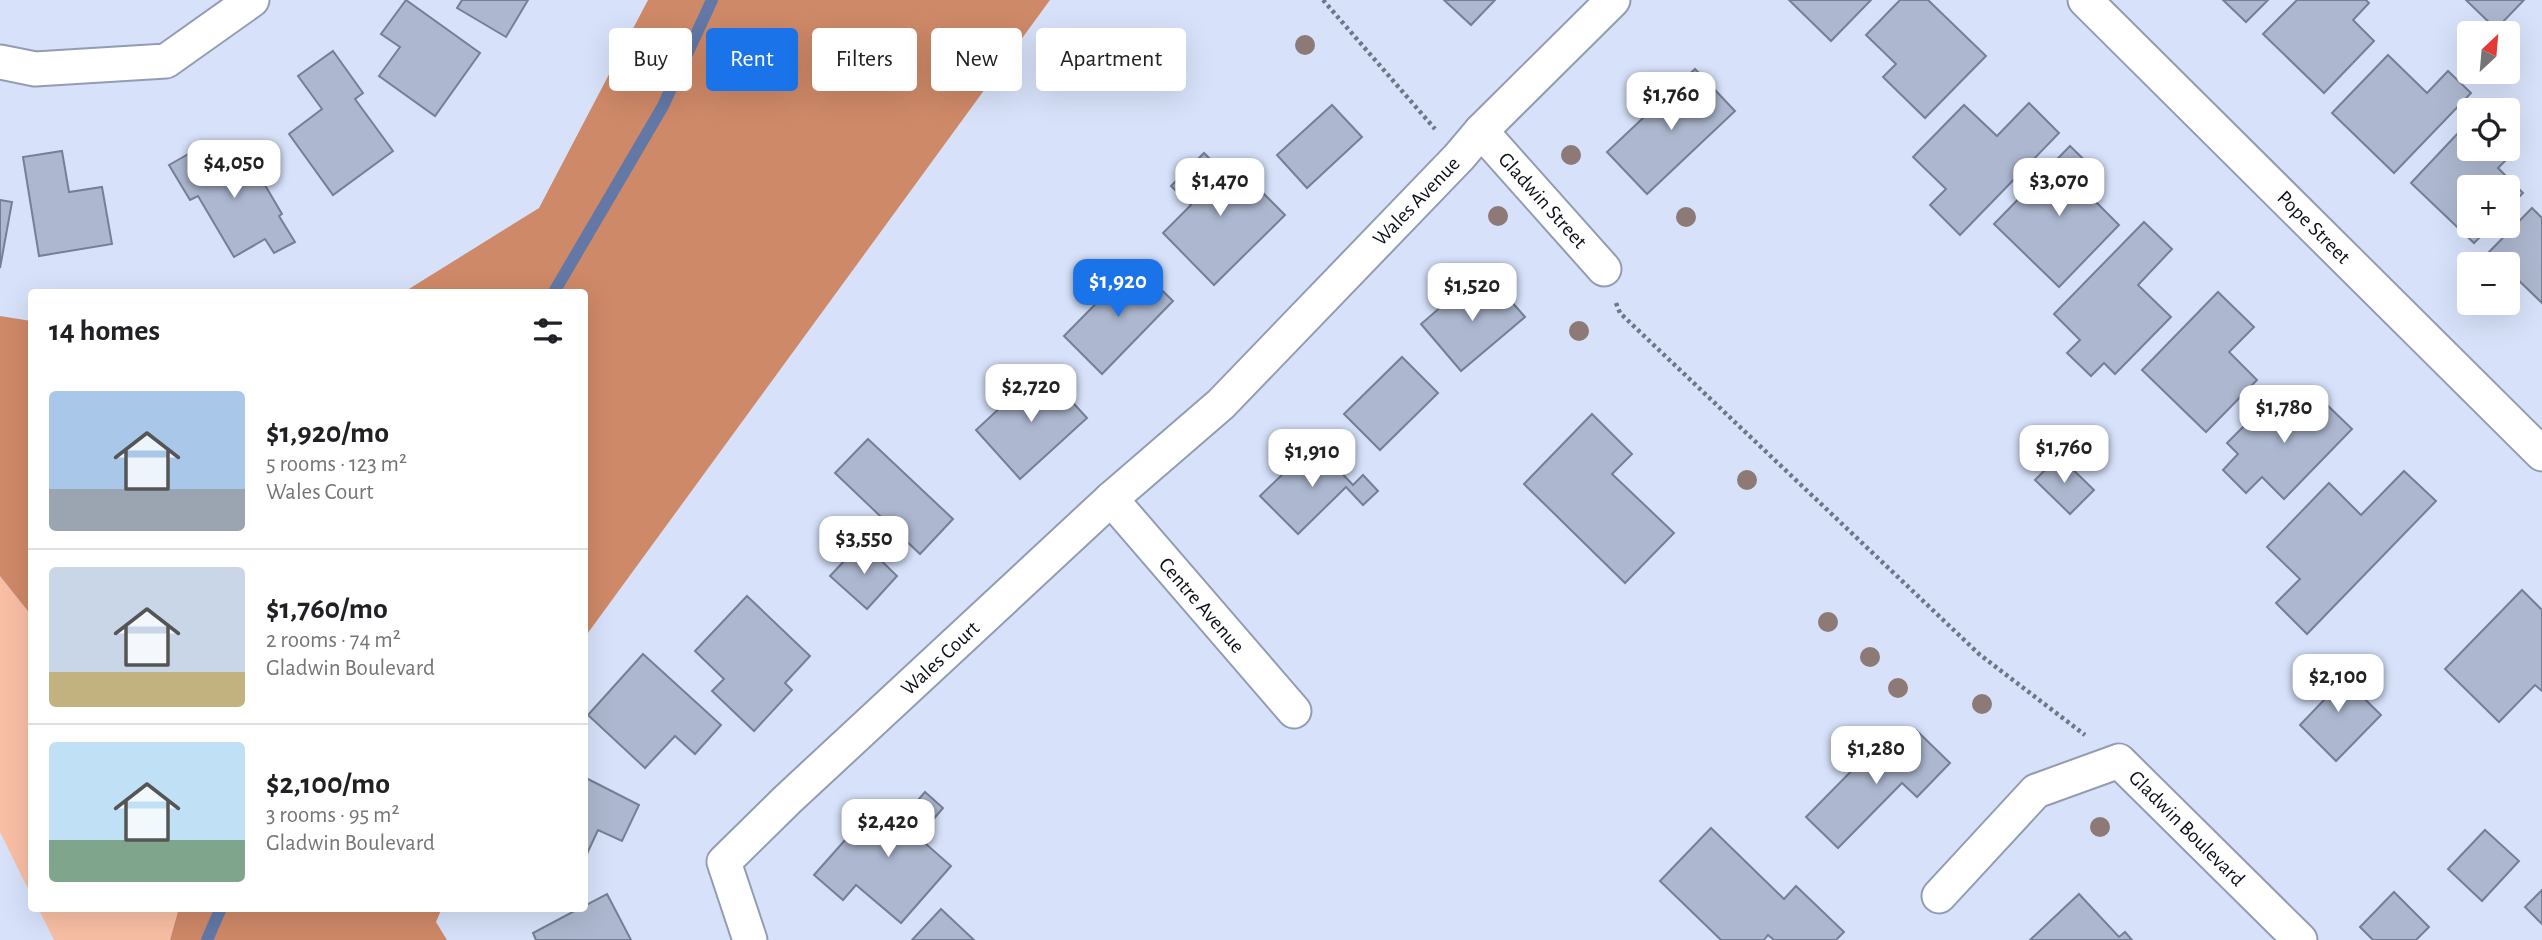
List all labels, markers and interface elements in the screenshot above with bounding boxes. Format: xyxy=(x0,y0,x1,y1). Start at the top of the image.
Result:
north arrow xyxy=(2457,21,2520,84)
map controls xyxy=(2457,21,2520,315)
chip: Buy xyxy=(609,28,692,91)
chip: Rent xyxy=(706,28,798,91)
chip: Filters xyxy=(812,28,917,91)
chip: New xyxy=(931,28,1022,91)
chip: Apartment xyxy=(1036,28,1186,91)
pin: $1,760 xyxy=(1614,72,1728,132)
text: $1,760 xyxy=(1643,83,1699,106)
button: locate xyxy=(2457,98,2520,161)
pin: $4,050 xyxy=(177,140,291,200)
street label: Gladwin Street xyxy=(1494,148,1591,253)
text: $4,050 xyxy=(203,151,265,174)
street label: Wales Avenue xyxy=(1369,153,1464,250)
pin: $1,470 xyxy=(1163,158,1277,218)
pin: $3,070 xyxy=(2002,158,2116,218)
text: $1,470 xyxy=(1191,169,1249,192)
text: $3,070 xyxy=(2029,169,2089,192)
button: + xyxy=(2457,175,2520,238)
street label: Pope Street xyxy=(2273,187,2354,268)
button: − xyxy=(2457,252,2520,315)
pin: $1,920 xyxy=(1061,260,1175,319)
pin: $1,520 xyxy=(1415,264,1529,323)
text: $1,920 xyxy=(1089,270,1147,293)
text: $1,520 xyxy=(1444,274,1500,297)
icon: filters xyxy=(529,312,567,350)
text: 14 homes xyxy=(49,316,160,346)
pin: $2,720 xyxy=(974,364,1088,424)
text: $2,720 xyxy=(1001,375,1061,398)
pin: $1,780 xyxy=(2227,386,2341,445)
text: $1,780 xyxy=(2255,396,2313,419)
text: $1,920/mo xyxy=(266,418,389,448)
icon: home xyxy=(105,419,189,503)
pin: $1,760 xyxy=(2007,426,2121,485)
pin: $1,910 xyxy=(1255,430,1369,489)
text: $1,760 xyxy=(2036,436,2092,459)
text: $1,910 xyxy=(1284,440,1340,463)
text: 5 rooms · 123 m² xyxy=(266,453,407,476)
text: Wales Court xyxy=(266,481,374,504)
pin: $3,550 xyxy=(807,516,921,576)
text: $3,550 xyxy=(835,527,893,550)
street label: Centre Avenue xyxy=(1155,554,1249,657)
text: $1,760/mo xyxy=(266,594,388,624)
icon: home xyxy=(105,595,189,679)
street label: Wales Court xyxy=(897,617,984,700)
text: 2 rooms · 74 m² xyxy=(266,629,401,652)
pin: $2,100 xyxy=(2281,654,2395,714)
text: Gladwin Boulevard xyxy=(266,657,435,680)
text: $2,100 xyxy=(2309,665,2367,688)
pin: $1,280 xyxy=(1819,726,1933,786)
text: $1,280 xyxy=(1847,737,1905,760)
street label: Gladwin Boulevard xyxy=(2125,766,2249,890)
text: $2,100/mo xyxy=(266,769,390,799)
icon: home xyxy=(105,770,189,854)
pin: $2,420 xyxy=(831,800,945,859)
text: 3 rooms · 95 m² xyxy=(266,804,399,827)
text: $2,420 xyxy=(858,810,918,833)
text: Gladwin Boulevard xyxy=(266,832,435,855)

